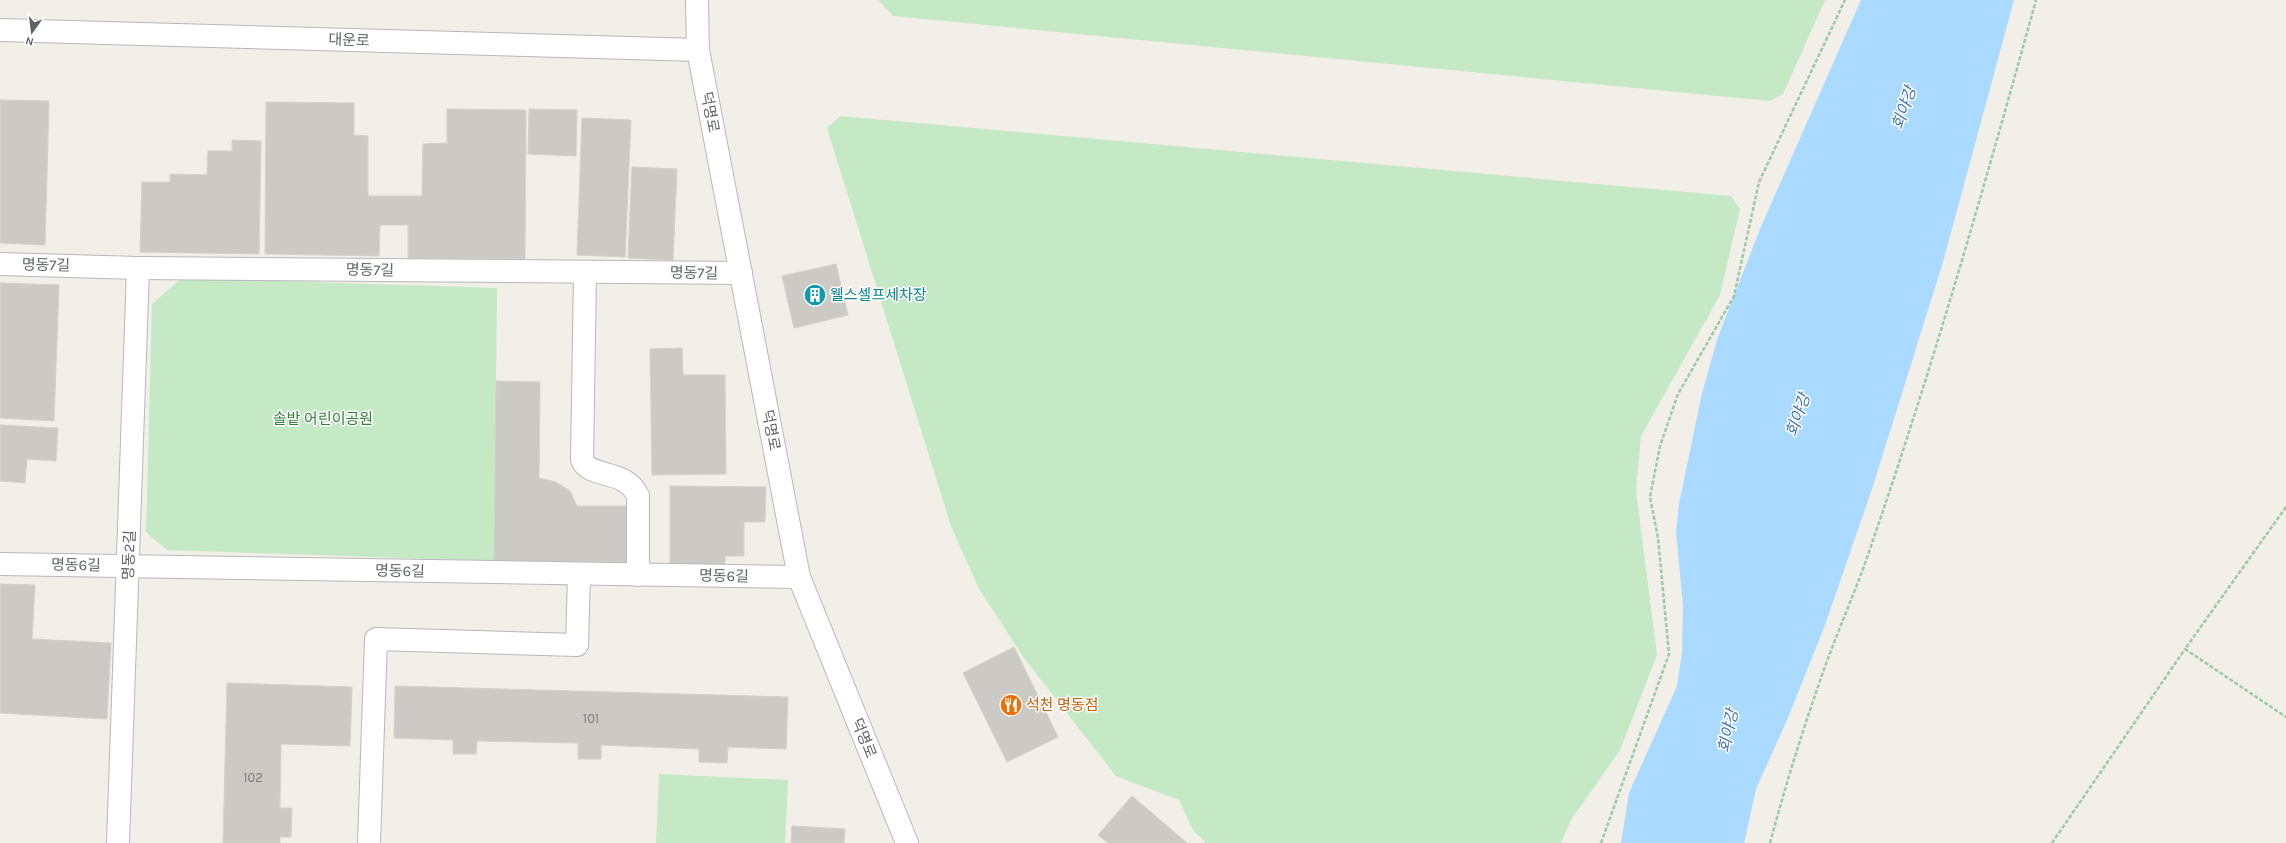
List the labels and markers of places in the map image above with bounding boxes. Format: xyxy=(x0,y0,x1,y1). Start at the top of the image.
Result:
building icon: 웰스셀프세차장 xyxy=(802,282,828,308)
place label: 웰스셀프세차장 xyxy=(830,286,927,304)
restaurant icon: 석천 명동점 xyxy=(998,692,1024,718)
place label: 석천 명동점 xyxy=(1026,696,1099,714)

